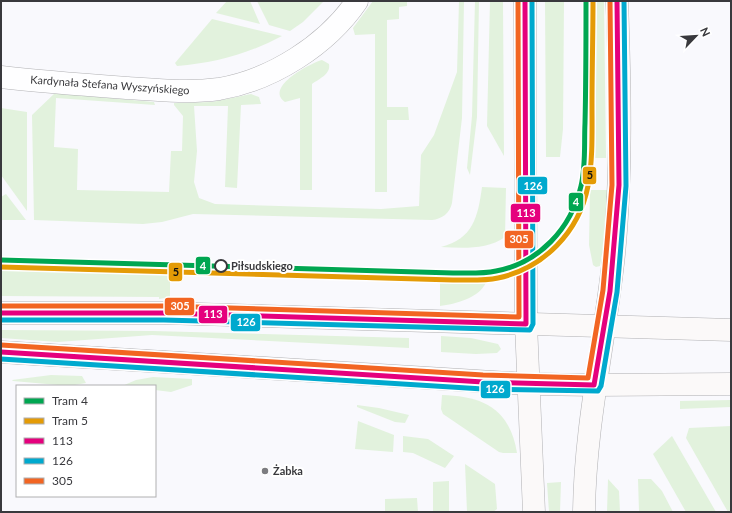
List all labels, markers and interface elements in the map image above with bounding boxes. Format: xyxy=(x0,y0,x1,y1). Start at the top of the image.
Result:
north arrow xyxy=(676,16,716,56)
text: N xyxy=(698,25,713,38)
street label: Kardynała Stefana Wyszyńskiego xyxy=(30,72,190,97)
line badge: 5 xyxy=(582,166,597,185)
text: 5 xyxy=(587,168,593,181)
line badge: 126 xyxy=(517,176,548,195)
text: 126 xyxy=(523,179,543,192)
line badge: 4 xyxy=(568,192,584,212)
text: 4 xyxy=(573,195,580,208)
line badge: 113 xyxy=(510,203,541,223)
text: 113 xyxy=(516,206,536,219)
line badge: 305 xyxy=(504,230,534,249)
text: 305 xyxy=(509,232,529,245)
line badge: 4 xyxy=(195,256,211,275)
text: 4 xyxy=(200,259,207,272)
marker: Piłsudskiego xyxy=(214,259,228,273)
place label: Piłsudskiego xyxy=(231,259,293,272)
line badge: 5 xyxy=(168,262,183,282)
text: 5 xyxy=(173,265,179,278)
line badge: 305 xyxy=(164,297,195,316)
text: 305 xyxy=(170,299,190,312)
line badge: 113 xyxy=(198,305,228,324)
text: 113 xyxy=(203,307,223,320)
line badge: 126 xyxy=(230,313,261,332)
text: 126 xyxy=(236,315,256,328)
line badge: 126 xyxy=(480,380,511,399)
text: 126 xyxy=(485,382,505,395)
legend xyxy=(16,385,156,497)
text: Tram 4 xyxy=(52,393,88,408)
text: Tram 5 xyxy=(52,413,88,428)
text: 113 xyxy=(52,433,73,448)
text: 126 xyxy=(52,453,73,468)
place label: Żabka xyxy=(273,464,303,477)
marker: Żabka xyxy=(260,466,270,476)
text: 305 xyxy=(52,473,73,488)

